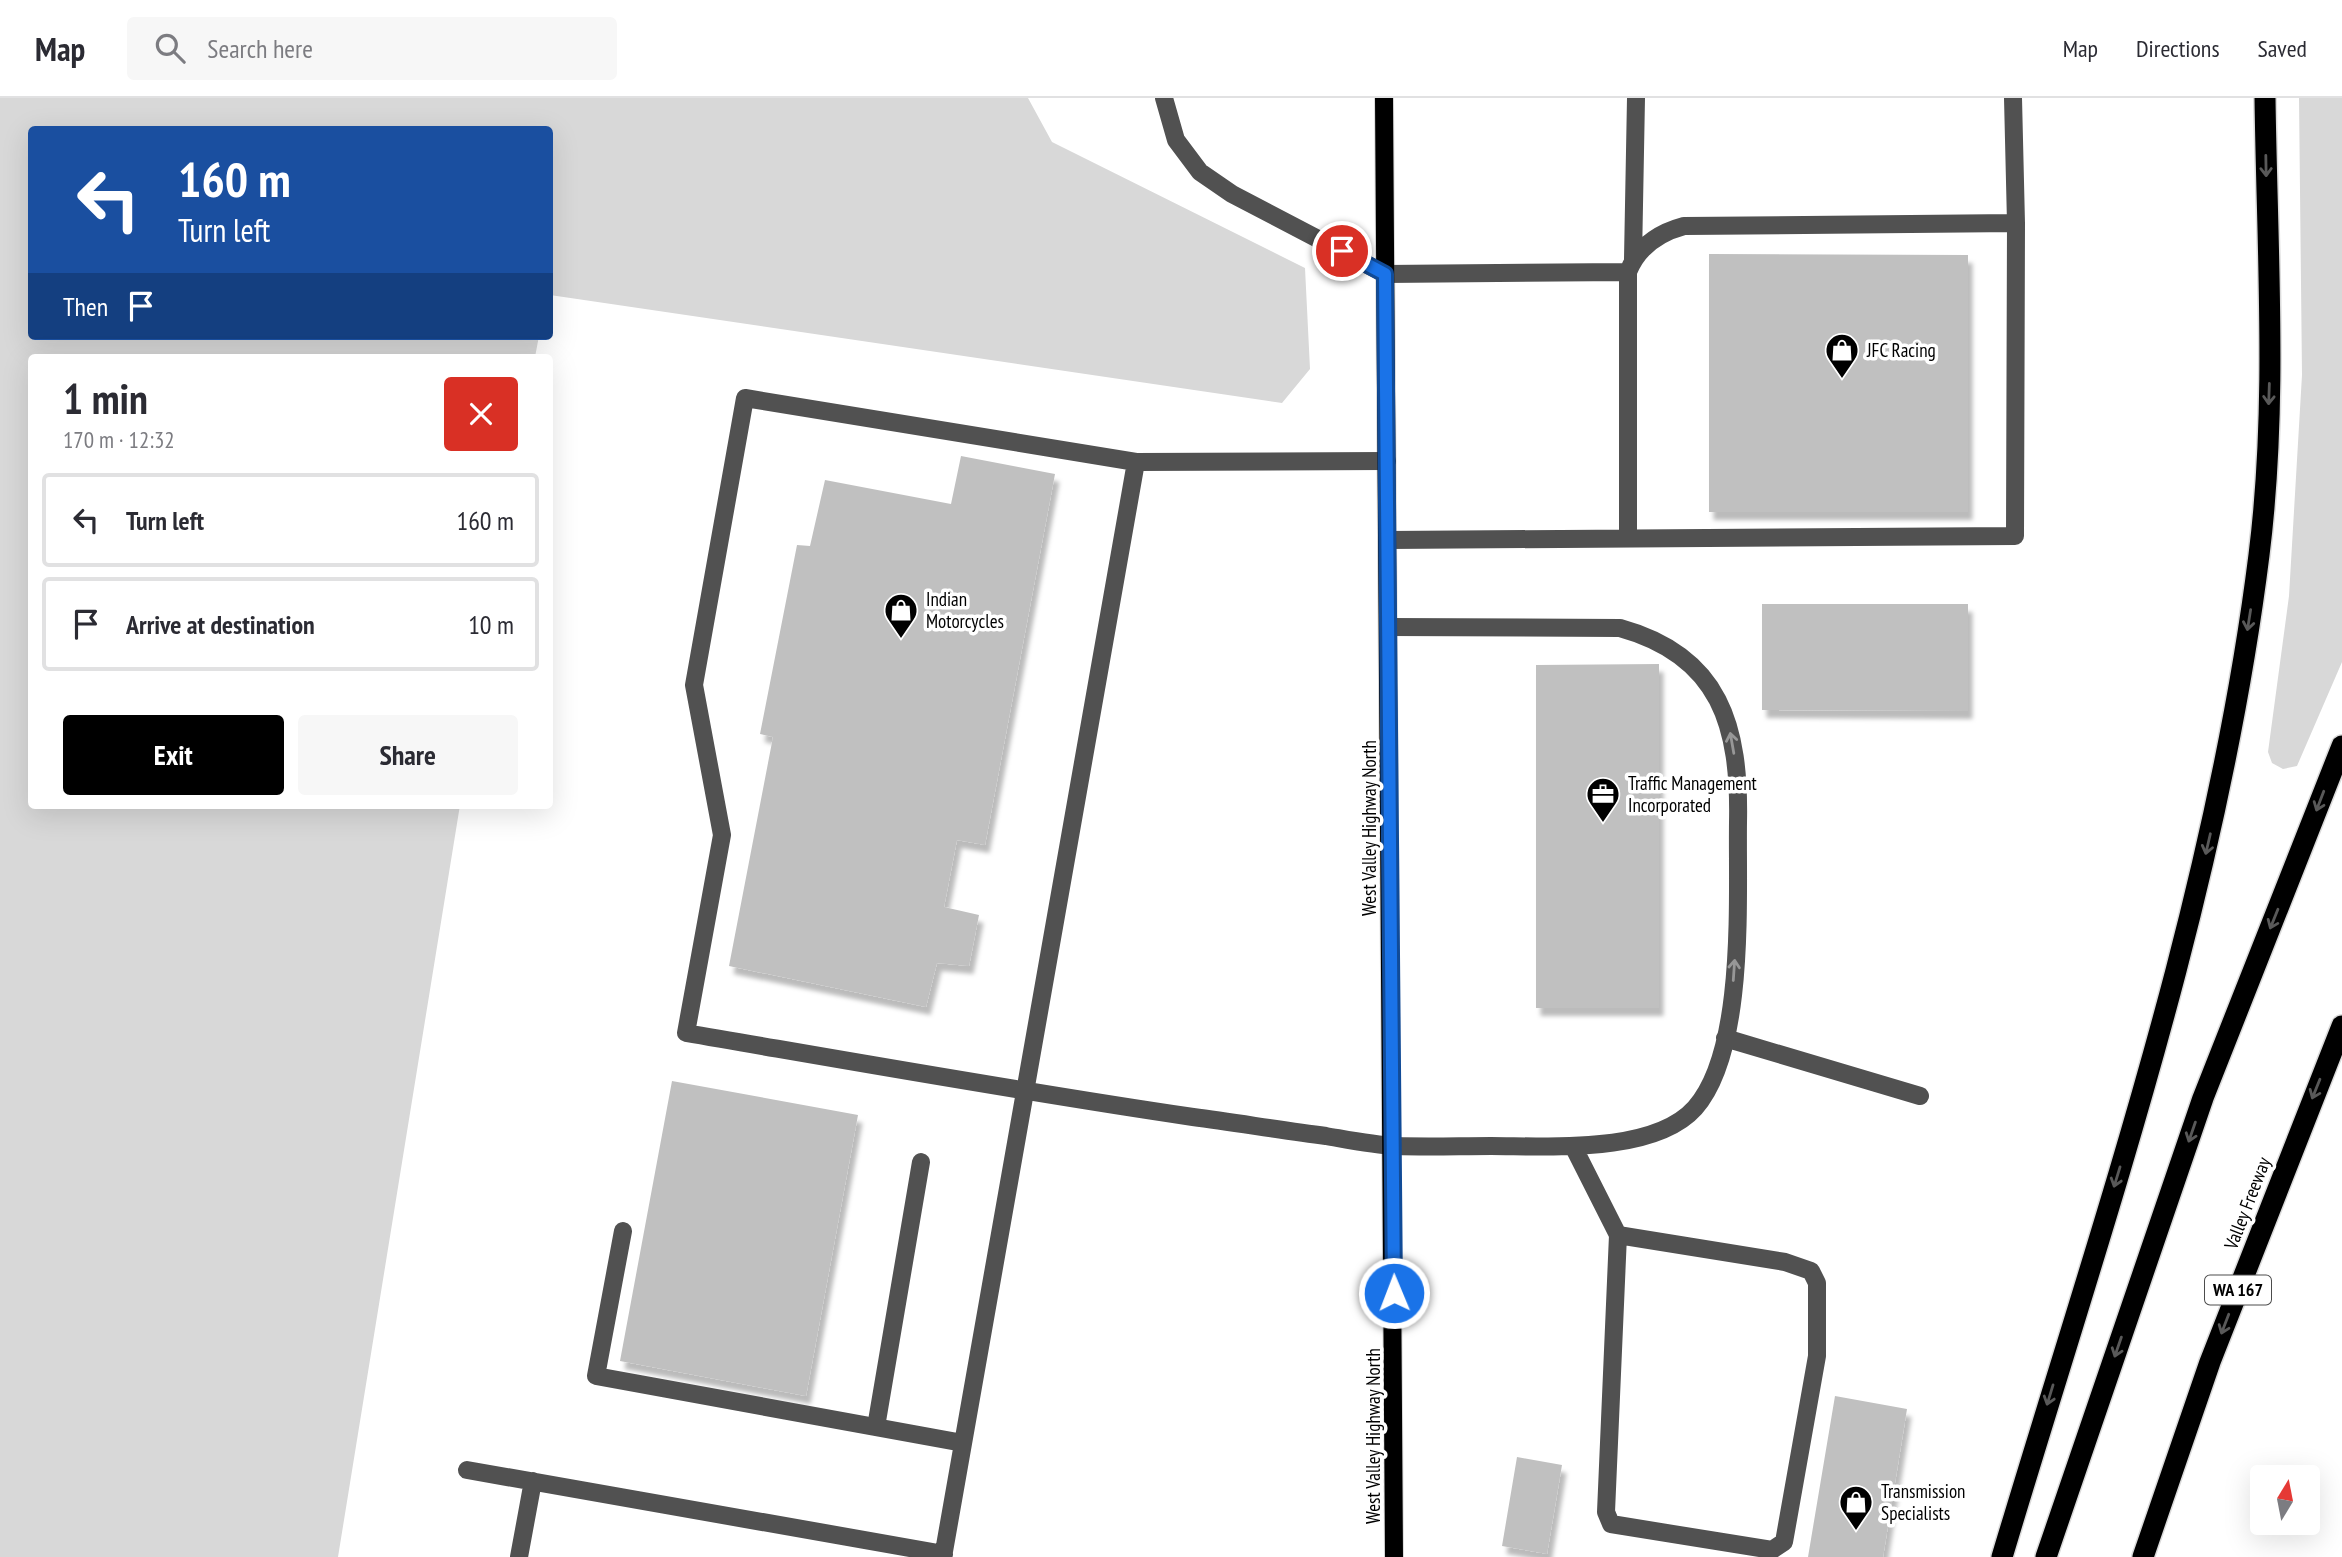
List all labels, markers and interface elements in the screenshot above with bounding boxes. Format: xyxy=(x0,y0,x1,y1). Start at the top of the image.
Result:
search box xyxy=(127,17,617,80)
text: Map xyxy=(35,27,85,70)
icon: search xyxy=(151,29,189,67)
text: Search here xyxy=(207,32,313,65)
text: Map xyxy=(2063,33,2098,64)
text: Directions xyxy=(2136,33,2220,64)
text: Saved xyxy=(2258,33,2307,64)
text: 160 m xyxy=(178,147,291,211)
icon: left xyxy=(63,154,154,245)
one-way arrow xyxy=(2259,154,2273,177)
text: Turn left xyxy=(178,209,270,251)
pin xyxy=(1312,221,1372,281)
icon: arrive xyxy=(1323,232,1361,270)
icon: arrive xyxy=(122,287,160,325)
text: Then xyxy=(63,290,108,323)
shop icon: JFC Racing xyxy=(1823,331,1861,380)
place label: JFC Racing xyxy=(1866,338,1936,362)
text: 1 min xyxy=(63,371,148,426)
button: close xyxy=(444,377,518,451)
one-way arrow xyxy=(2262,382,2276,405)
text: 170 m · 12:32 xyxy=(63,425,175,454)
icon: left xyxy=(67,501,105,539)
text: Turn left xyxy=(126,504,204,537)
text: 160 m xyxy=(456,504,514,537)
place label: Indian Motorcycles xyxy=(926,587,1004,633)
shop icon: Indian Motorcycles xyxy=(882,591,920,640)
icon: arrive xyxy=(67,605,105,643)
text: Arrive at destination xyxy=(126,608,315,641)
text: 10 m xyxy=(468,608,514,641)
one-way arrow xyxy=(2242,608,2255,631)
button: Exit xyxy=(63,715,284,795)
button: Share xyxy=(298,715,518,795)
one-way arrow xyxy=(1725,732,1738,755)
street label: West Valley Highway North xyxy=(1357,740,1381,916)
place label: Traffic Management Incorporated xyxy=(1628,771,1758,817)
office icon: Traffic Management Incorporated xyxy=(1584,775,1622,824)
one-way arrow xyxy=(2313,789,2326,811)
one-way arrow xyxy=(2201,832,2215,855)
one-way arrow xyxy=(2266,908,2279,930)
one-way arrow xyxy=(1728,959,1741,982)
one-way arrow xyxy=(2309,1078,2322,1100)
one-way arrow xyxy=(2185,1120,2197,1142)
street label: Valley Freeway xyxy=(2218,1153,2276,1254)
one-way arrow xyxy=(2109,1166,2122,1188)
position arrow xyxy=(1357,1256,1431,1330)
road number: WA 167 xyxy=(2205,1275,2271,1304)
one-way arrow xyxy=(2217,1313,2230,1334)
one-way arrow xyxy=(2111,1335,2123,1357)
street label: West Valley Highway North xyxy=(1361,1348,1385,1524)
one-way arrow xyxy=(2043,1384,2056,1406)
north arrow xyxy=(2250,1465,2320,1535)
map controls xyxy=(2250,1465,2320,1535)
place label: Transmission Specialists xyxy=(1881,1479,1965,1525)
shop icon: Transmission Specialists xyxy=(1837,1483,1875,1532)

